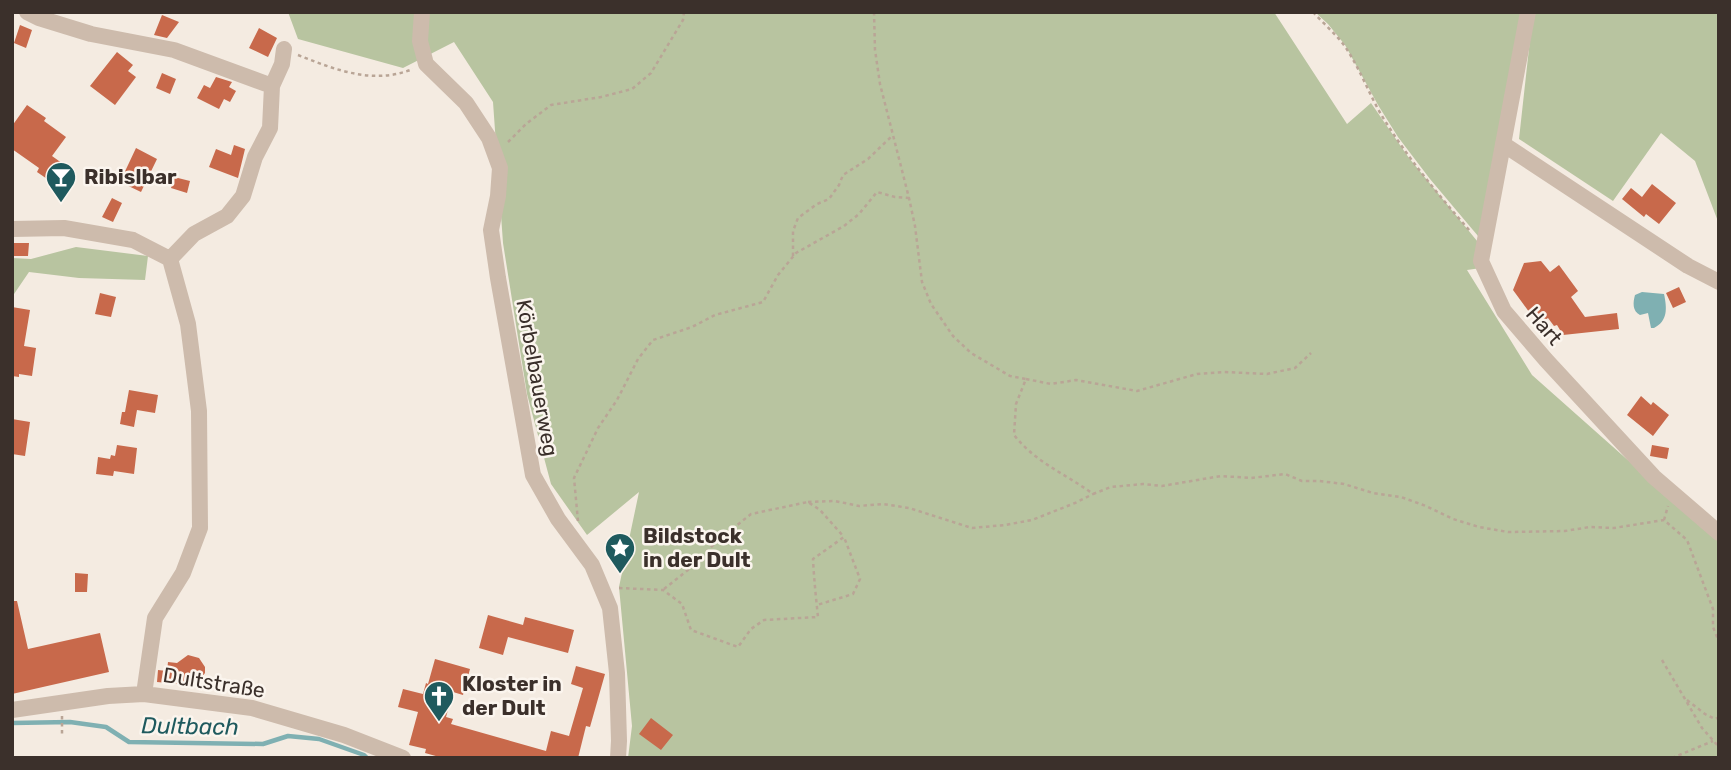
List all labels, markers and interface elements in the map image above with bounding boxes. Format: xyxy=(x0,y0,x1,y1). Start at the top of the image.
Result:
bar icon: Ribislbar xyxy=(44,160,78,204)
place label: Ribislbar xyxy=(84,164,177,189)
street label: Körbelbauerweg xyxy=(511,298,564,458)
street label: Hart xyxy=(1521,301,1568,350)
place label: Bildstock in der Dult xyxy=(643,523,751,572)
place icon: Bildstock in der Dult xyxy=(603,531,637,575)
street label: Dultstraße xyxy=(161,662,267,703)
place label: Kloster in der Dult xyxy=(462,671,562,720)
church icon: Kloster in der Dult xyxy=(422,679,456,723)
water label: Dultbach xyxy=(141,711,239,741)

